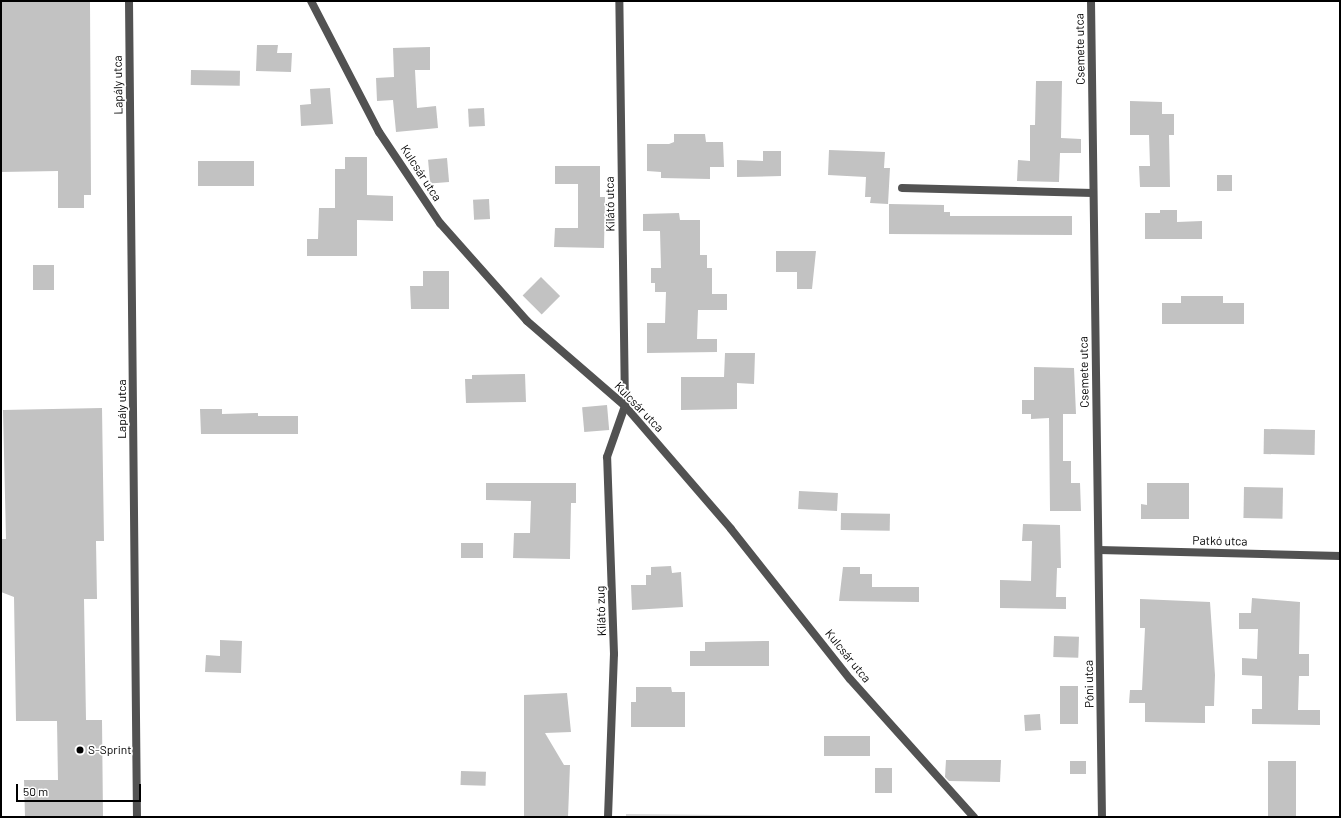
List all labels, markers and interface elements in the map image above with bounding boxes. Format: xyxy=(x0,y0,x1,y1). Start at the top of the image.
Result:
street label: Csemete utca xyxy=(1072,13,1088,85)
street label: Lapály utca xyxy=(110,55,126,115)
street label: Kulcsár utca xyxy=(397,142,445,204)
street label: Kilátó utca xyxy=(602,176,618,232)
street label: Csemete utca xyxy=(1076,336,1092,408)
street label: Lapály utca xyxy=(115,379,129,439)
street label: Kulcsár utca xyxy=(611,379,667,435)
street label: Patkó utca xyxy=(1192,533,1248,549)
street label: Kilátó zug xyxy=(593,586,609,636)
street label: Kulcsár utca xyxy=(822,626,874,686)
street label: Póni utca xyxy=(1081,660,1097,708)
place label: S-Sprint xyxy=(88,743,132,757)
marker: S-Sprint xyxy=(75,745,85,755)
scale bar xyxy=(18,776,143,802)
text: 50 m xyxy=(23,784,48,798)

